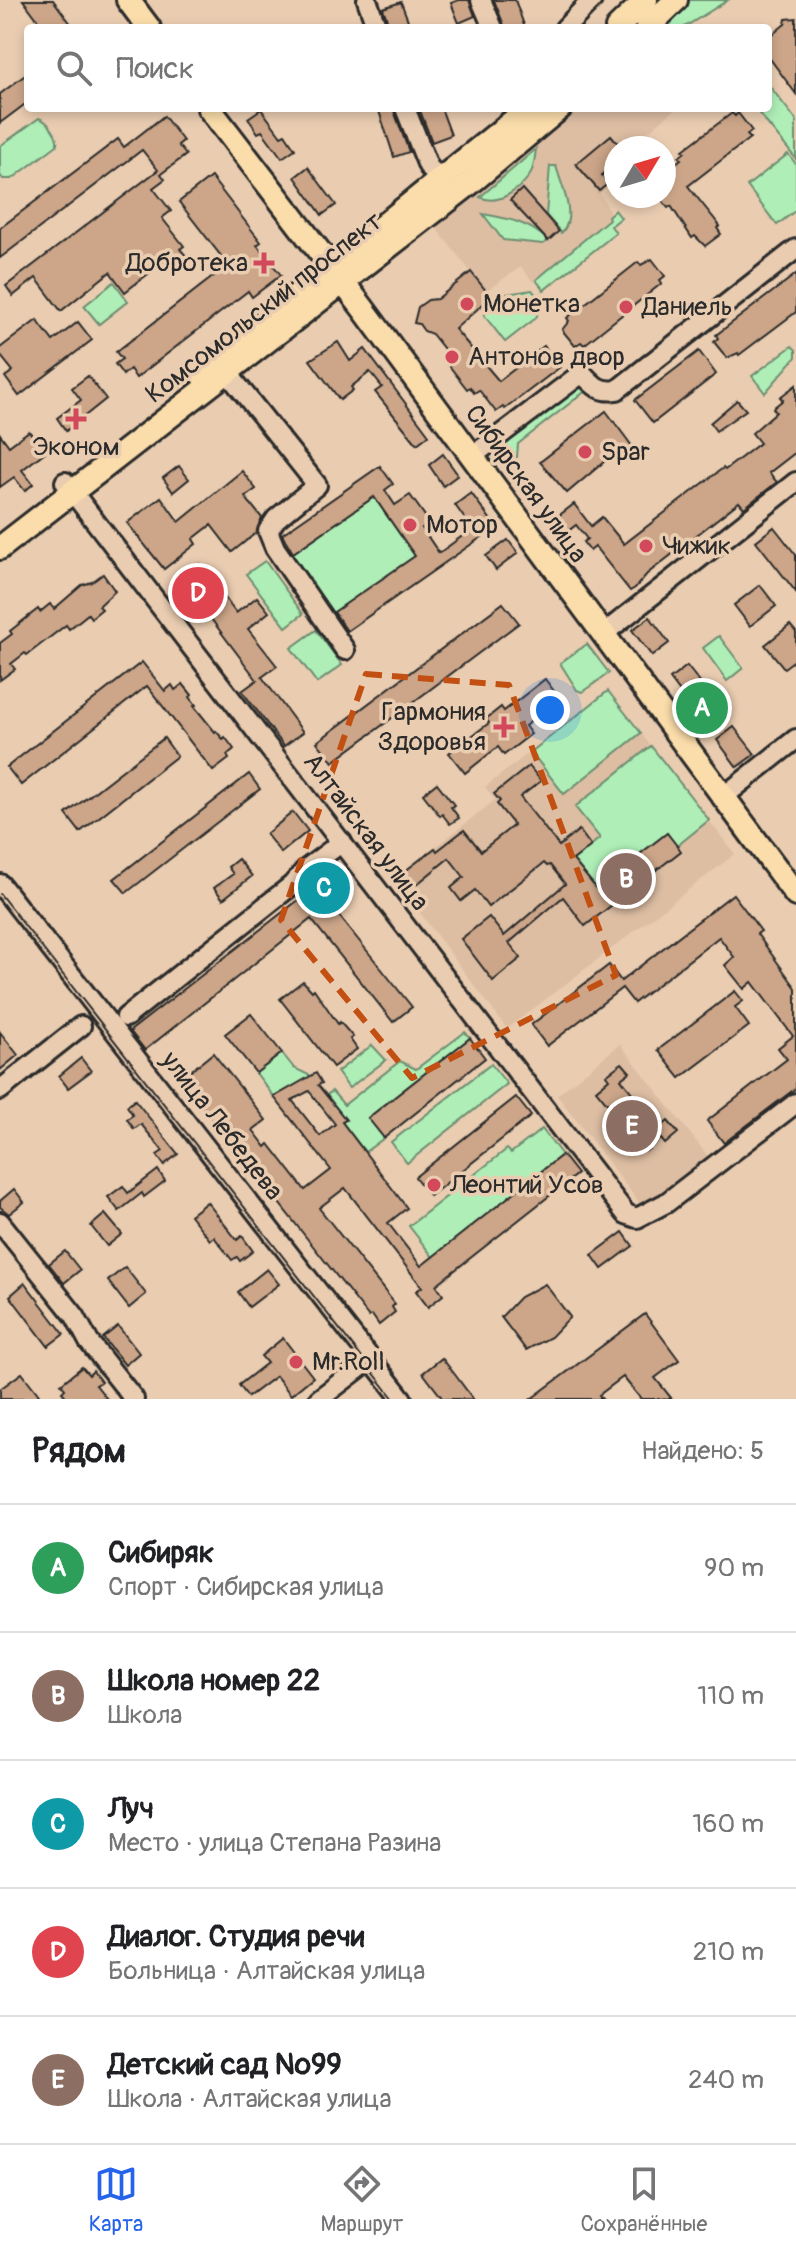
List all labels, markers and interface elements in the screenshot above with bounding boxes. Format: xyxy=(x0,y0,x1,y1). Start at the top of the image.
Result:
search box xyxy=(24,24,772,112)
icon: search xyxy=(52,46,96,90)
text: Поиск xyxy=(116,50,194,87)
north arrow xyxy=(604,136,676,208)
street label: Комсомольский проспект xyxy=(139,206,389,410)
place label: Добротека xyxy=(125,247,248,279)
marker: Добротека xyxy=(255,254,273,272)
place label: Монетка xyxy=(483,288,580,320)
place label: Даниель xyxy=(641,291,733,323)
marker: Монетка xyxy=(458,295,476,313)
marker: Даниель xyxy=(617,298,635,316)
place label: Антонов двор xyxy=(468,341,625,373)
marker: Антонов двор xyxy=(443,348,461,366)
street label: Сибирская улица xyxy=(458,399,594,569)
marker: Эконом xyxy=(67,410,85,428)
place label: Эконом xyxy=(32,431,120,463)
place label: Spar xyxy=(601,436,651,468)
marker: Spar xyxy=(576,443,594,461)
place label: Мотор xyxy=(426,509,498,541)
marker: Мотор xyxy=(401,516,419,534)
place label: Чижик xyxy=(662,530,731,562)
marker: Чижик xyxy=(637,537,655,555)
pin: D xyxy=(172,563,224,623)
pin: A xyxy=(676,678,728,738)
your location xyxy=(530,690,570,730)
place label: Гармония Здоровья xyxy=(378,696,486,758)
marker: Гармония Здоровья xyxy=(493,716,515,738)
street label: Алтайская улица xyxy=(296,747,436,917)
pin: B xyxy=(600,849,652,909)
pin: C xyxy=(298,858,350,918)
street label: улица Лебедева xyxy=(153,1045,290,1207)
pin: E xyxy=(606,1096,658,1156)
place label: Леонтий Усов xyxy=(449,1169,604,1201)
marker: Леонтий Усов xyxy=(425,1176,443,1194)
place label: Mr.Roll xyxy=(312,1346,385,1378)
marker: Mr.Roll xyxy=(287,1353,305,1371)
text: Рядом xyxy=(32,1430,126,1473)
text: Найдено: 5 xyxy=(641,1435,764,1467)
text: Сибиряк xyxy=(108,1534,214,1571)
text: A xyxy=(50,1552,66,1584)
text: 90 m xyxy=(704,1552,764,1584)
text: Спорт · Сибирская улица xyxy=(108,1571,384,1603)
text: Школа номер 22 xyxy=(108,1662,320,1699)
text: B xyxy=(51,1680,65,1712)
text: 110 m xyxy=(697,1680,764,1712)
text: Школа xyxy=(108,1699,182,1731)
text: Луч xyxy=(108,1790,154,1827)
text: C xyxy=(50,1808,66,1840)
text: 160 m xyxy=(692,1808,764,1840)
text: Место · улица Степана Разина xyxy=(108,1827,441,1859)
text: Диалог. Студия речи xyxy=(108,1918,364,1955)
text: D xyxy=(50,1936,66,1968)
text: 210 m xyxy=(693,1936,764,1968)
text: Больница · Алтайская улица xyxy=(108,1955,425,1987)
text: Детский сад №99 xyxy=(108,2046,342,2083)
text: E xyxy=(51,2064,65,2096)
text: 240 m xyxy=(688,2064,764,2096)
text: Школа · Алтайская улица xyxy=(108,2083,392,2115)
tab: Карта xyxy=(89,2162,143,2238)
tab: Маршрут xyxy=(320,2162,403,2238)
tab: Сохранённые xyxy=(581,2162,707,2238)

